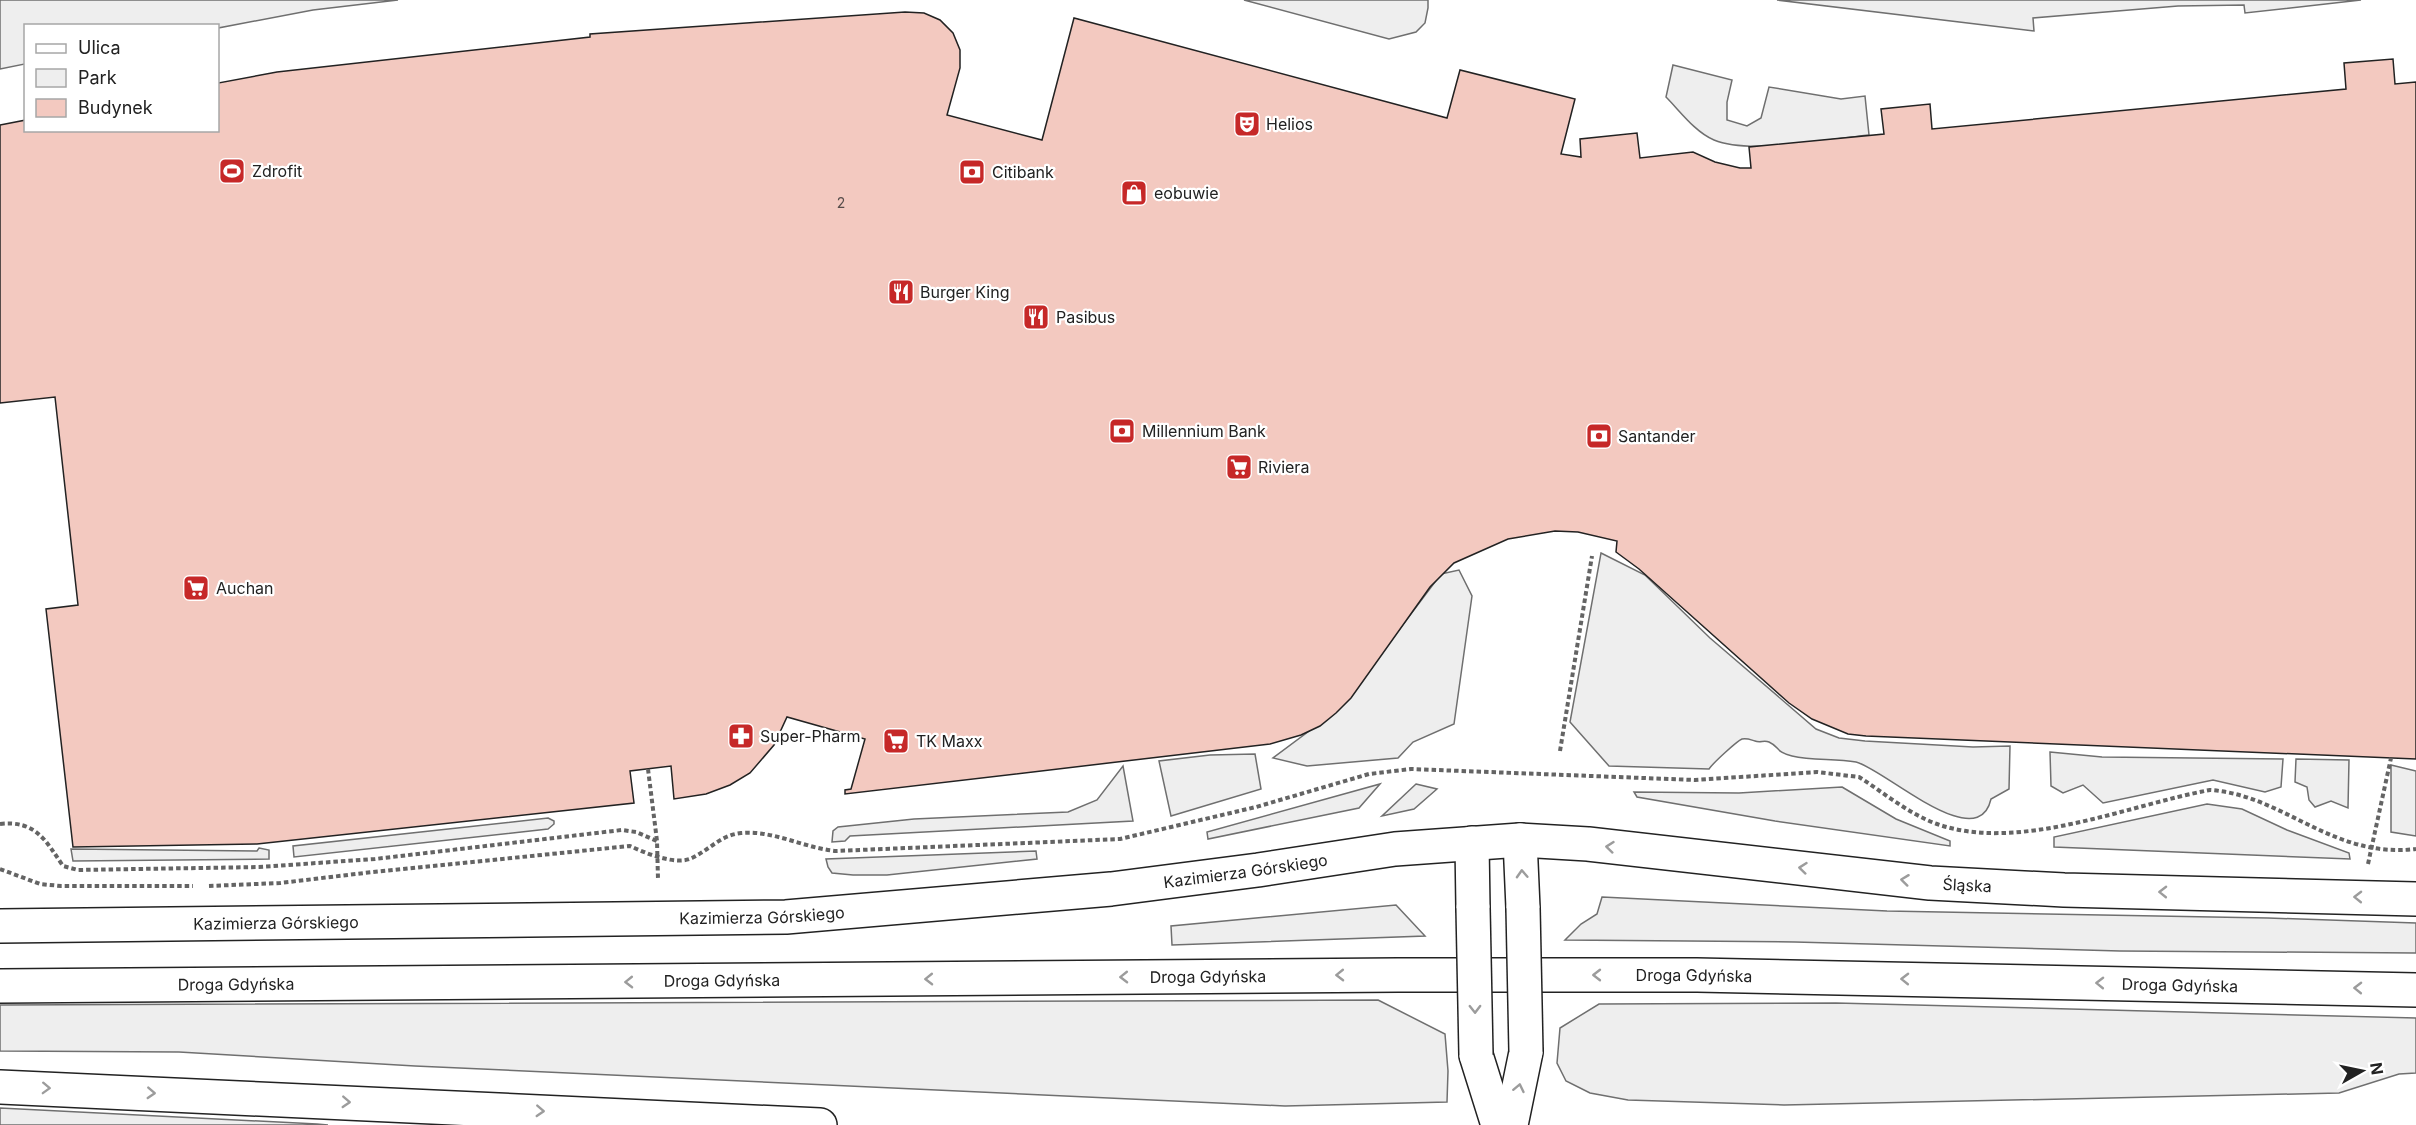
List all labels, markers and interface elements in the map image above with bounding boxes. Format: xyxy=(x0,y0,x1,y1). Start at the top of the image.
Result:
legend xyxy=(24,24,219,132)
text: Ulica xyxy=(78,37,121,58)
text: Park xyxy=(78,67,117,88)
text: Budynek xyxy=(78,97,153,118)
theatre icon: Helios xyxy=(1232,109,1262,139)
place label: Helios xyxy=(1266,114,1313,134)
sports icon: Zdrofit xyxy=(217,156,247,186)
bank icon: Citibank xyxy=(957,157,987,187)
place label: Zdrofit xyxy=(252,161,302,181)
place label: Citibank xyxy=(992,162,1054,182)
shop icon: eobuwie xyxy=(1119,178,1149,208)
place label: eobuwie xyxy=(1154,183,1218,203)
house number: 2 xyxy=(837,194,845,211)
restaurant icon: Burger King xyxy=(886,277,916,307)
place label: Burger King xyxy=(920,282,1010,302)
restaurant icon: Pasibus xyxy=(1021,302,1051,332)
place label: Pasibus xyxy=(1056,307,1115,327)
bank icon: Millennium Bank xyxy=(1107,416,1137,446)
place label: Millennium Bank xyxy=(1142,421,1266,441)
bank icon: Santander xyxy=(1584,421,1614,451)
place label: Santander xyxy=(1618,426,1696,446)
supermarket icon: Riviera xyxy=(1224,452,1254,482)
place label: Riviera xyxy=(1258,457,1309,477)
supermarket icon: Auchan xyxy=(181,573,211,603)
place label: Auchan xyxy=(216,578,274,598)
pharmacy icon: Super-Pharm xyxy=(726,721,756,751)
place label: Super-Pharm xyxy=(760,726,861,746)
supermarket icon: TK Maxx xyxy=(881,726,911,756)
place label: TK Maxx xyxy=(916,731,983,751)
one-way arrow xyxy=(1605,841,1614,854)
street label: Kazimierza Górskiego xyxy=(1162,849,1329,892)
one-way arrow xyxy=(1799,863,1808,875)
one-way arrow xyxy=(1515,870,1528,879)
one-way arrow xyxy=(1900,874,1910,887)
street label: Śląska xyxy=(1942,874,1992,896)
one-way arrow xyxy=(2158,886,2167,899)
one-way arrow xyxy=(2353,891,2362,904)
street label: Kazimierza Górskiego xyxy=(679,902,845,928)
street label: Kazimierza Górskiego xyxy=(193,912,359,934)
street label: Droga Gdyńska xyxy=(1636,965,1752,986)
street label: Droga Gdyńska xyxy=(1150,966,1266,987)
one-way arrow xyxy=(1335,969,1344,981)
one-way arrow xyxy=(1592,969,1601,981)
street label: Droga Gdyńska xyxy=(664,970,780,991)
one-way arrow xyxy=(1119,971,1128,983)
one-way arrow xyxy=(924,973,933,985)
one-way arrow xyxy=(1900,973,1909,985)
street label: Droga Gdyńska xyxy=(178,974,294,995)
street label: Droga Gdyńska xyxy=(2121,974,2238,996)
one-way arrow xyxy=(624,976,633,988)
one-way arrow xyxy=(2095,976,2104,989)
one-way arrow xyxy=(2353,982,2362,995)
one-way arrow xyxy=(1469,1004,1481,1013)
north arrow xyxy=(2332,1041,2392,1101)
text: N xyxy=(2366,1061,2388,1076)
one-way arrow xyxy=(42,1082,51,1095)
one-way arrow xyxy=(1512,1084,1525,1094)
one-way arrow xyxy=(146,1087,155,1100)
one-way arrow xyxy=(341,1096,350,1109)
one-way arrow xyxy=(536,1105,545,1118)

